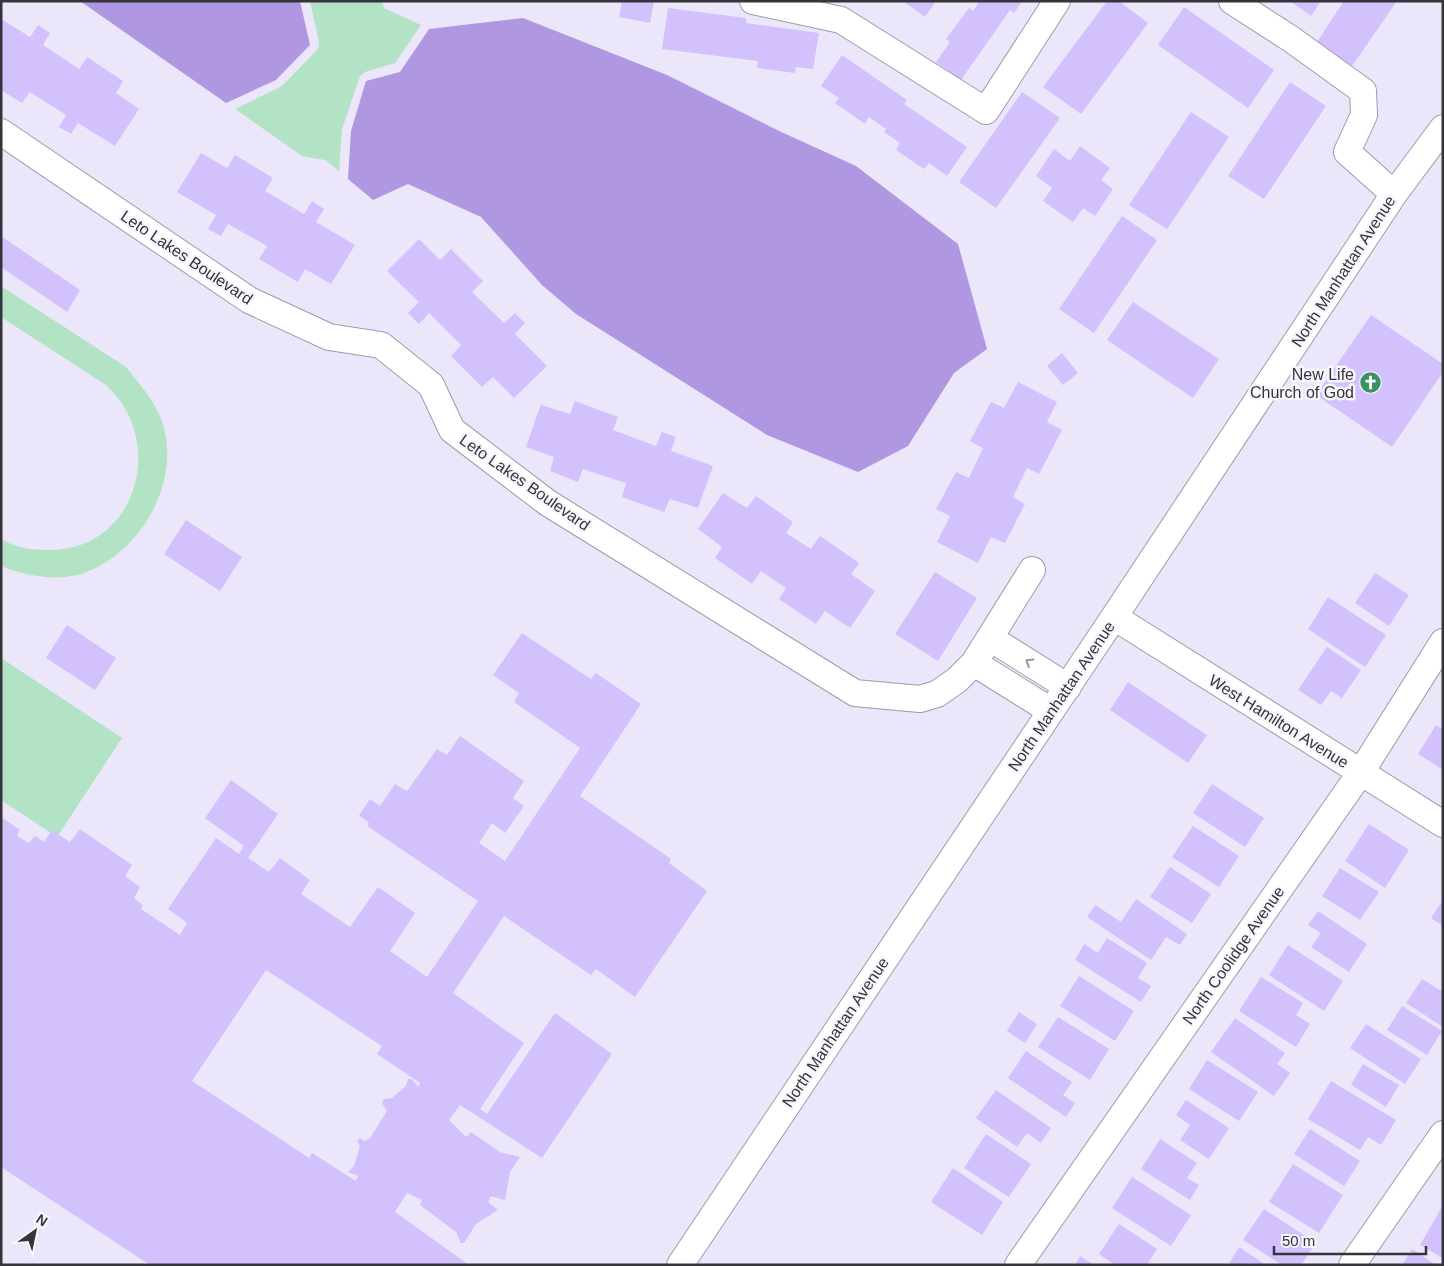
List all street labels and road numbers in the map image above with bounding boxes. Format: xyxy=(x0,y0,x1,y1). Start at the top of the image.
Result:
street label: North Manhattan Avenue xyxy=(1288,192,1399,350)
street label: Leto Lakes Boulevard xyxy=(118,207,256,308)
street label: Leto Lakes Boulevard xyxy=(456,431,593,534)
street label: North Manhattan Avenue xyxy=(1005,618,1118,774)
street label: West Hamilton Avenue xyxy=(1206,671,1352,771)
street label: North Coolidge Avenue xyxy=(1179,883,1288,1027)
street label: North Manhattan Avenue xyxy=(779,954,892,1110)

